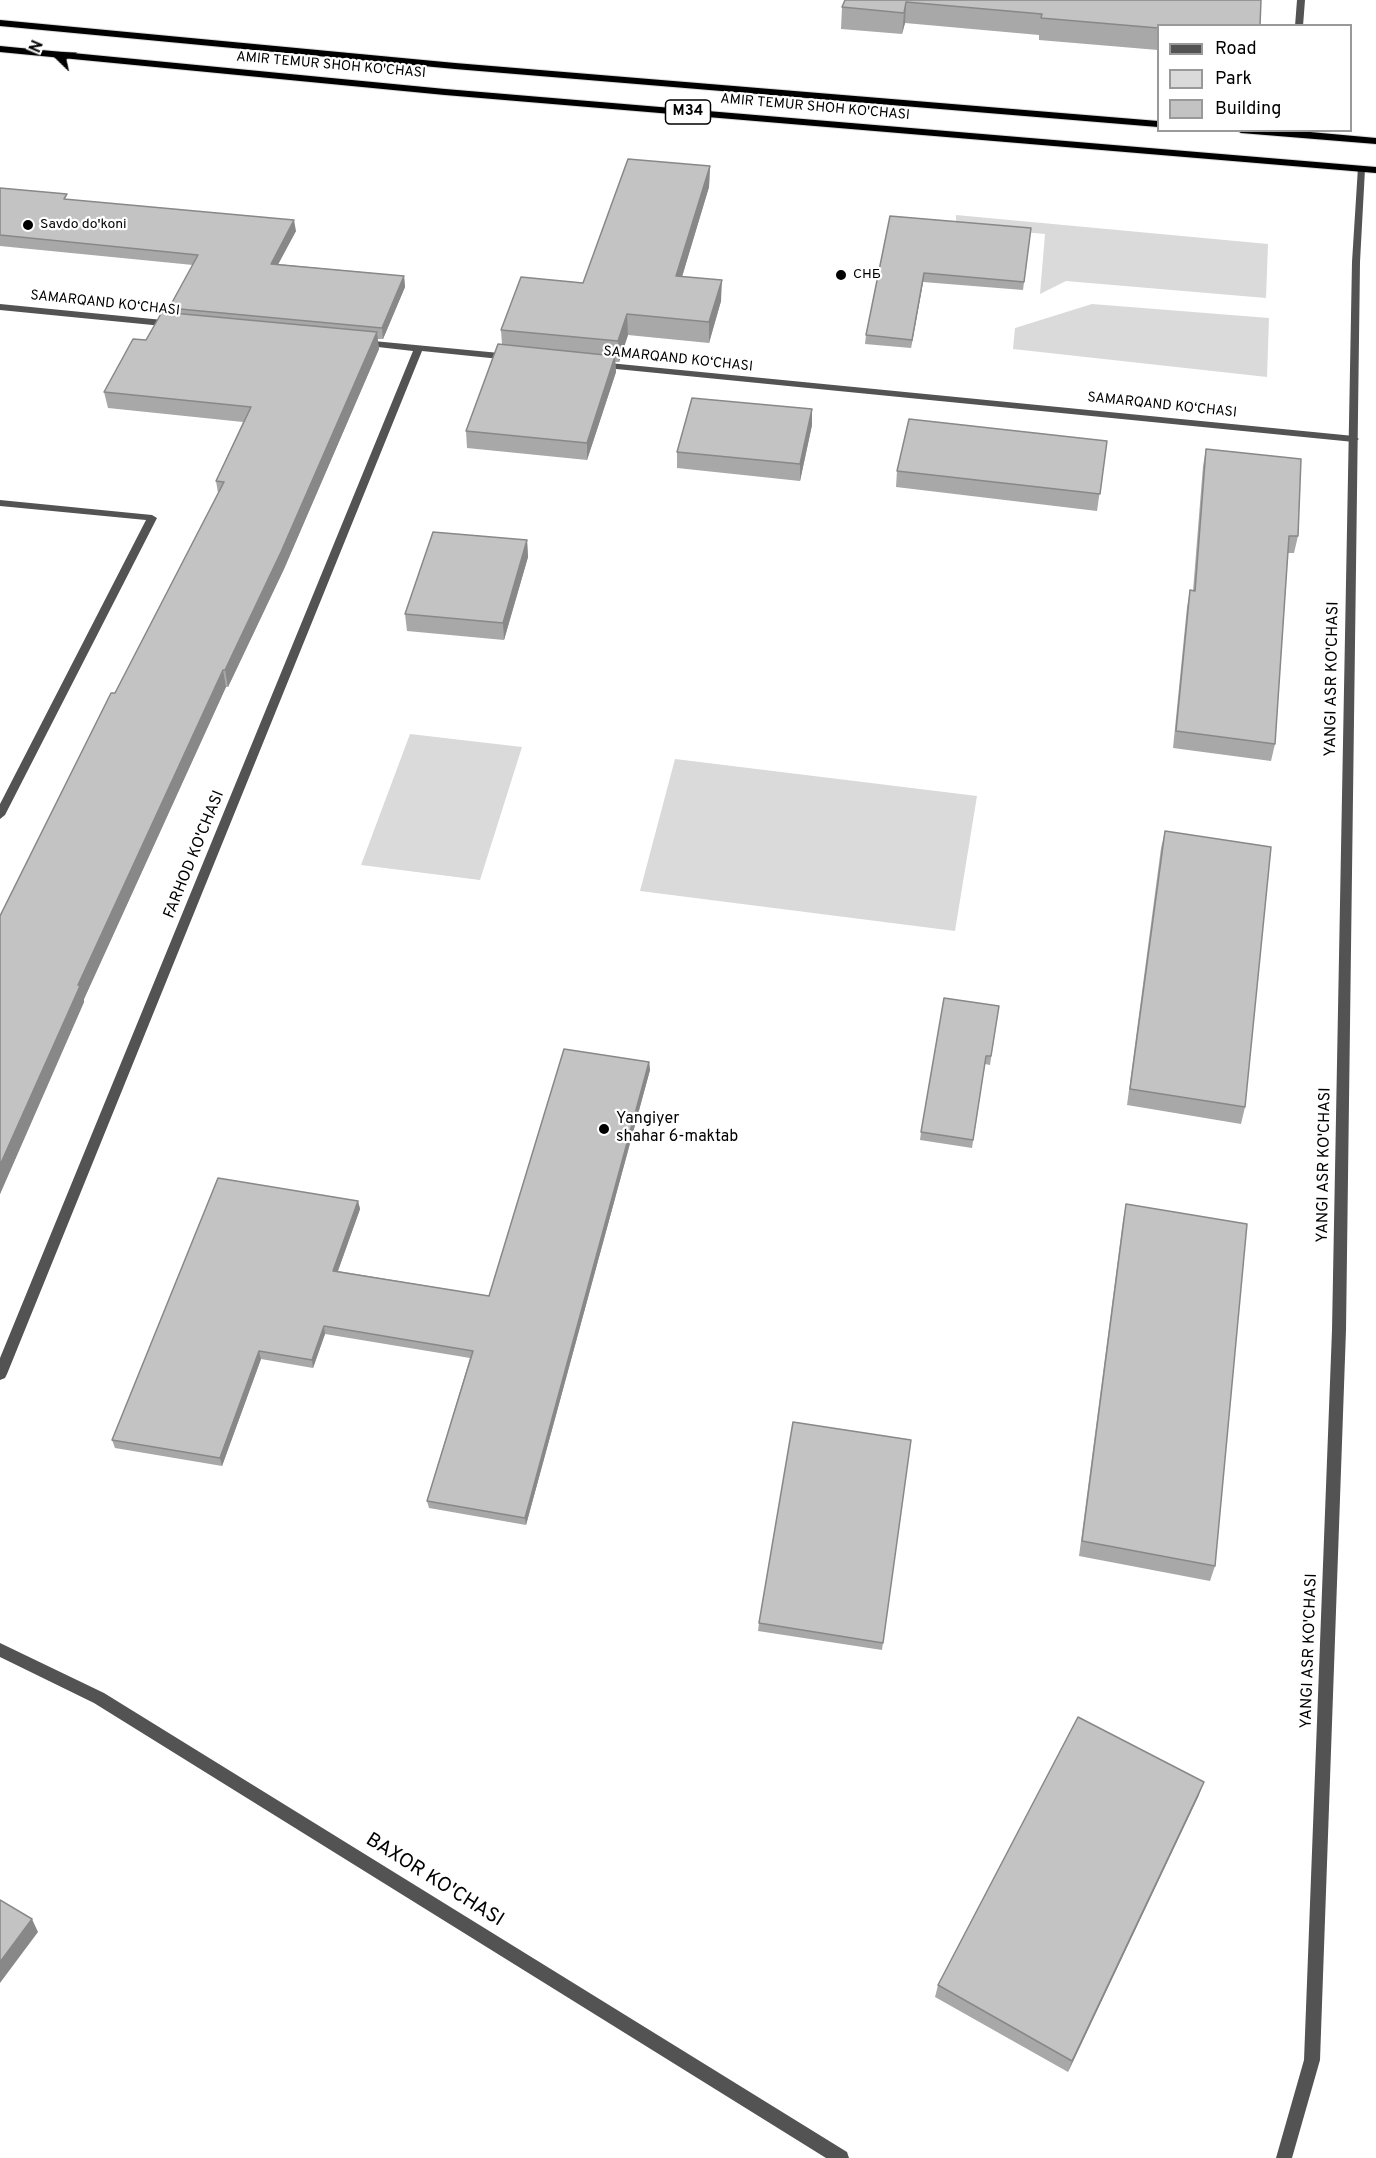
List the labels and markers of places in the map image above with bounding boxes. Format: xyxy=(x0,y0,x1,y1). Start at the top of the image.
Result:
place label: Savdo do'koni xyxy=(40,217,127,233)
marker: Savdo do'koni xyxy=(21,218,35,232)
place label: СНБ xyxy=(853,267,881,283)
marker: СНБ xyxy=(834,268,848,282)
place label: Yangiyer shahar 6-maktab xyxy=(616,1110,738,1148)
marker: Yangiyer shahar 6-maktab xyxy=(597,1122,611,1136)

